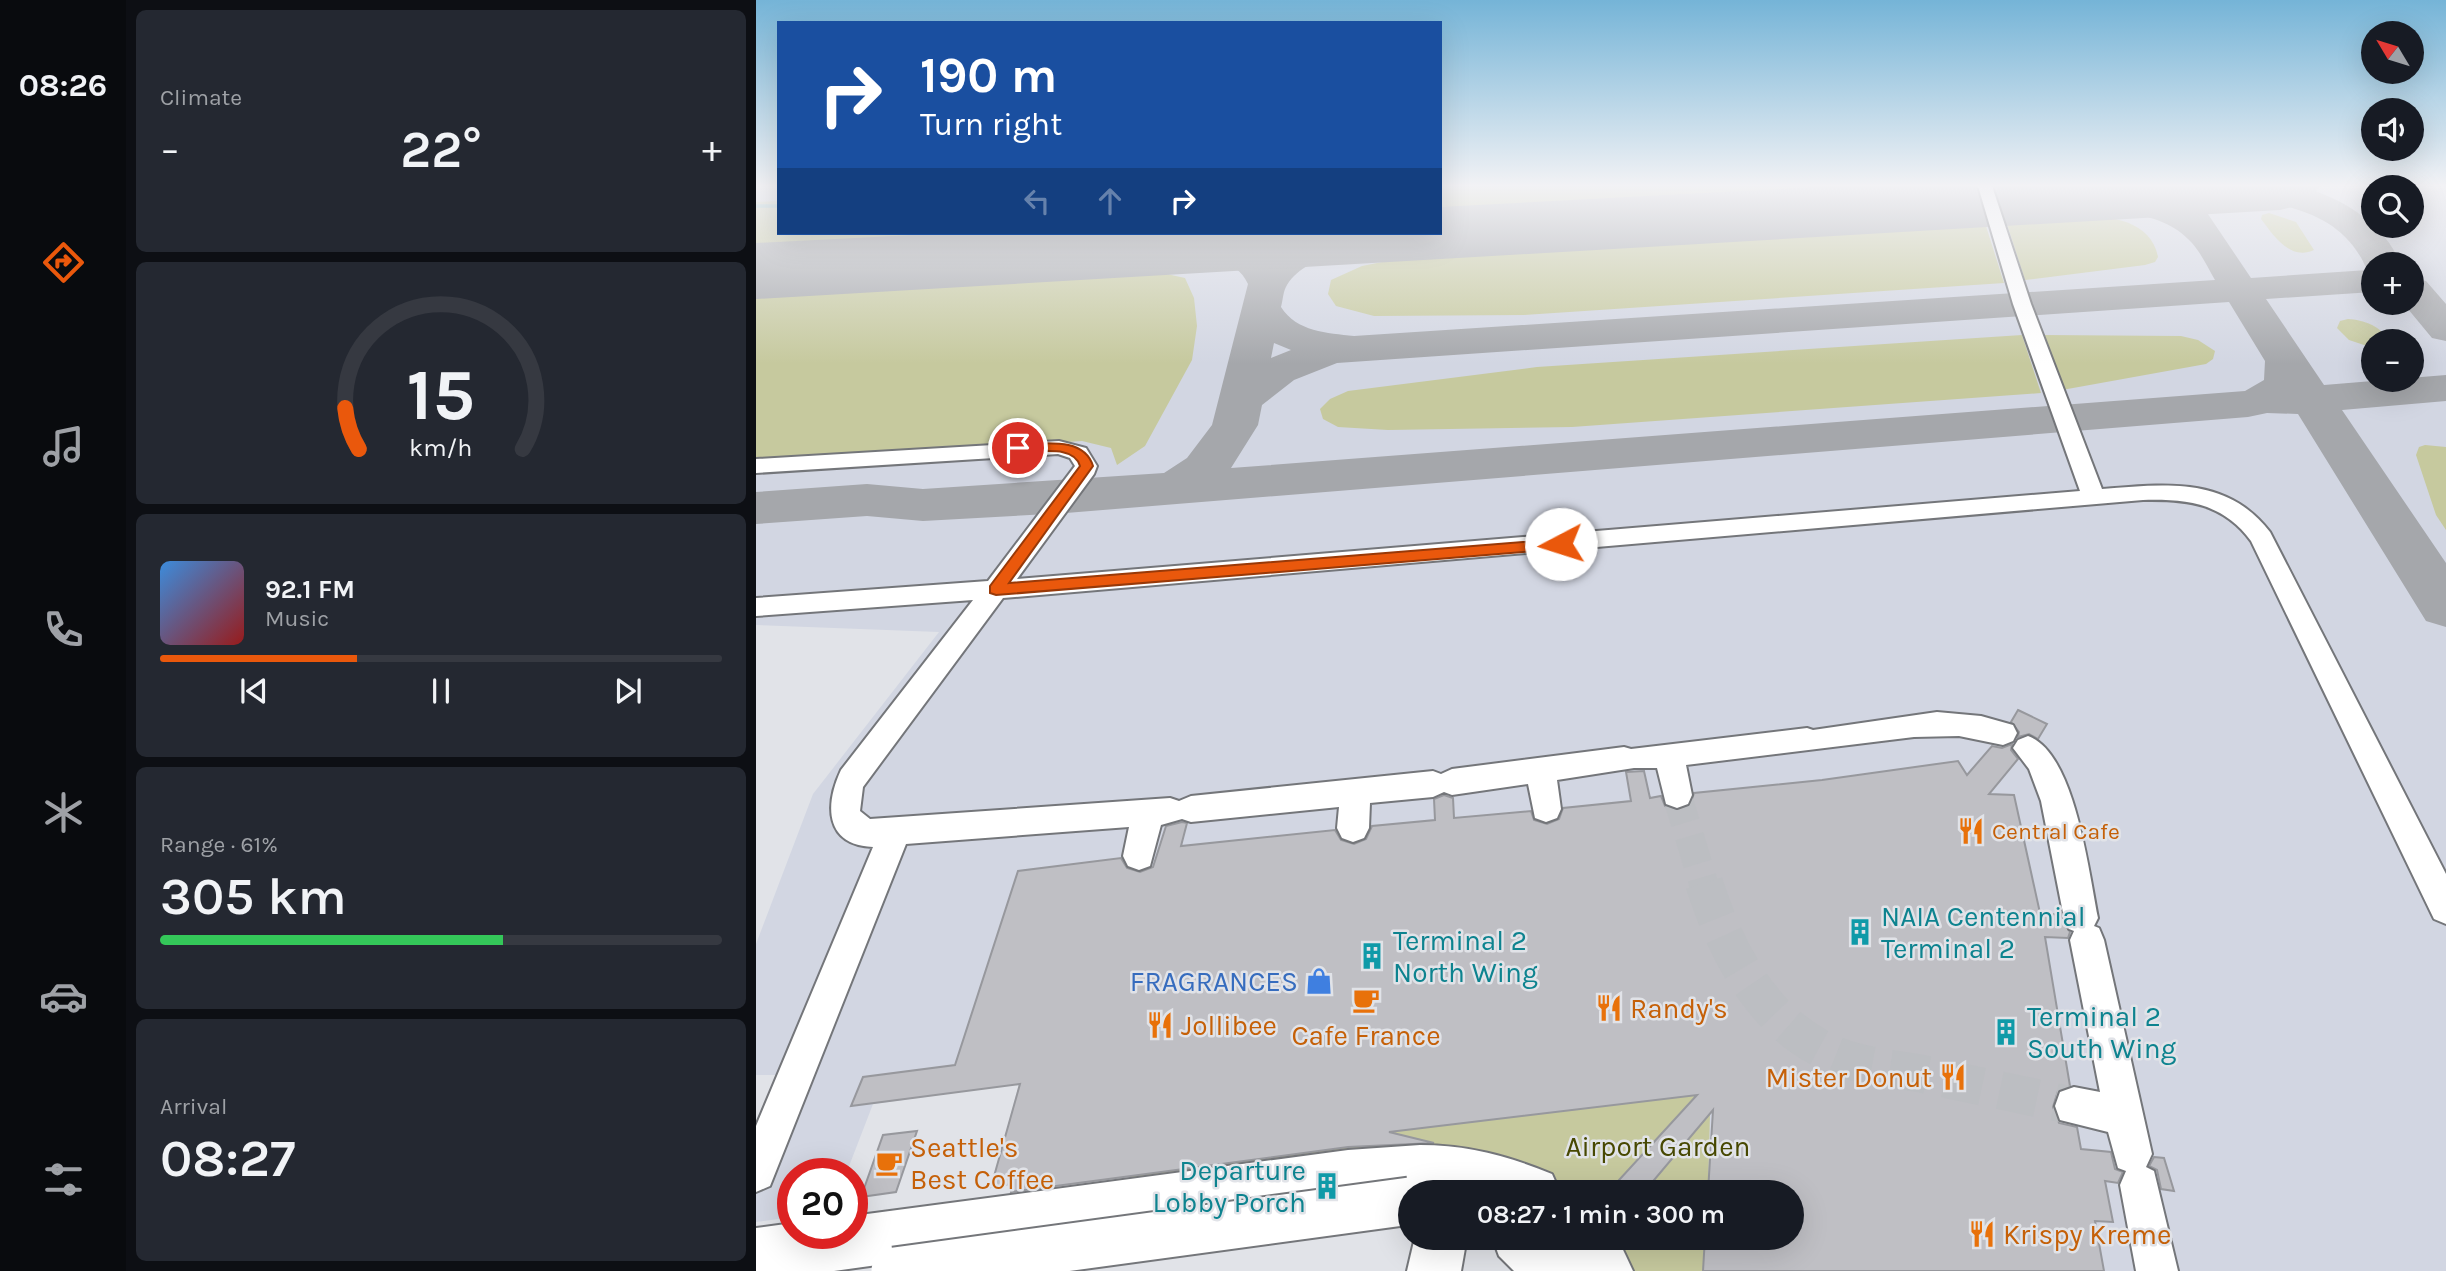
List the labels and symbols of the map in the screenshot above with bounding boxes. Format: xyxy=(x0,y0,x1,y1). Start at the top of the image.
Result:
north arrow xyxy=(2361,21,2424,84)
pin xyxy=(988,418,1048,478)
position arrow xyxy=(1524,507,1598,581)
restaurant icon: Central Cafe xyxy=(1956,816,1986,846)
place label: Central Cafe xyxy=(1992,818,2120,845)
place label: NAIA Centennial Terminal 2 xyxy=(1881,900,2086,965)
building icon: NAIA Centennial Terminal 2 xyxy=(1845,917,1875,947)
place label: Terminal 2 North Wing xyxy=(1393,924,1538,989)
building icon: Terminal 2 North Wing xyxy=(1357,941,1387,971)
place label: FRAGRANCES xyxy=(1130,965,1298,998)
shop icon: FRAGRANCES xyxy=(1304,966,1334,996)
cafe icon: Cafe France xyxy=(1351,985,1381,1015)
place label: Randy's xyxy=(1630,992,1728,1025)
restaurant icon: Randy's xyxy=(1594,993,1624,1023)
place label: Terminal 2 South Wing xyxy=(2027,1000,2177,1065)
place label: Jollibee xyxy=(1181,1009,1277,1042)
restaurant icon: Jollibee xyxy=(1145,1010,1175,1040)
building icon: Terminal 2 South Wing xyxy=(1991,1017,2021,1047)
place label: Cafe France xyxy=(1291,1019,1441,1052)
place label: Mister Donut xyxy=(1765,1061,1932,1094)
restaurant icon: Mister Donut xyxy=(1938,1062,1968,1092)
park label: Airport Garden xyxy=(1566,1130,1750,1163)
place label: Seattle's Best Coffee xyxy=(910,1131,1054,1196)
cafe icon: Seattle's Best Coffee xyxy=(874,1148,904,1178)
place label: Departure Lobby Porch xyxy=(1152,1154,1306,1219)
speed limit sign: 20 xyxy=(777,1158,868,1249)
building icon: Departure Lobby Porch xyxy=(1312,1171,1342,1201)
place label: Krispy Kreme xyxy=(2003,1218,2171,1251)
restaurant icon: Krispy Kreme xyxy=(1967,1219,1997,1249)

